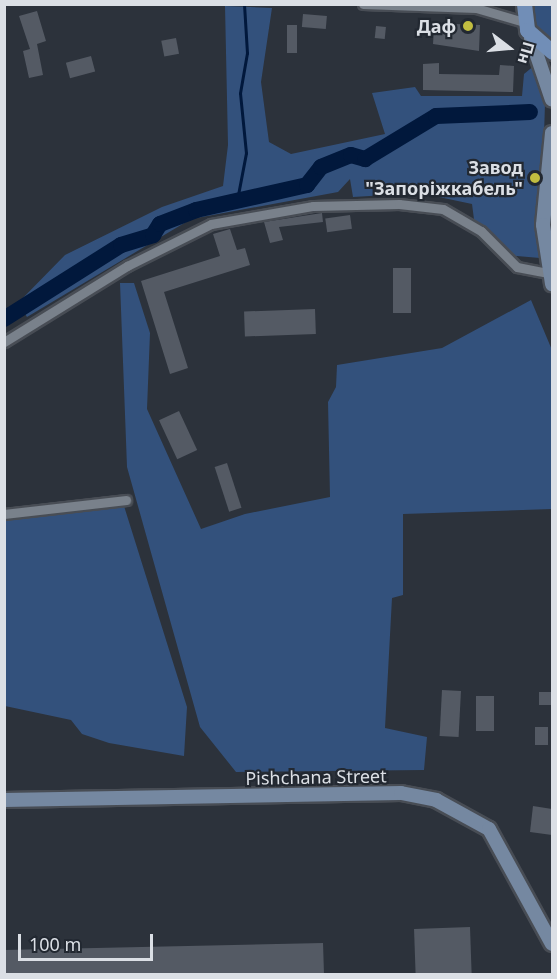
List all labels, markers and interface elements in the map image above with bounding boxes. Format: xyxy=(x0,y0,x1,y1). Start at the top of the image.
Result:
place label: Даф xyxy=(417,15,456,37)
north arrow xyxy=(479,18,539,78)
marker: Даф xyxy=(461,19,475,33)
text: Пн xyxy=(513,39,540,67)
place label: Завод "Запоріжкабель" xyxy=(365,157,523,200)
marker: Завод "Запоріжкабель" xyxy=(528,171,542,185)
street label: Pishchana Street xyxy=(245,765,387,789)
scale bar xyxy=(21,922,156,960)
text: 100 m xyxy=(29,932,81,956)

